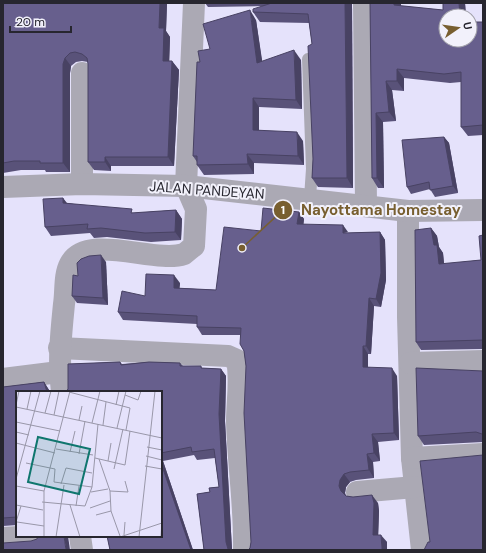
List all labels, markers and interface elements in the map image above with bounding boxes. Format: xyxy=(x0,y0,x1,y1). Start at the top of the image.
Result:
scale bar xyxy=(10,8,71,34)
north arrow xyxy=(438,8,478,48)
text: 20 m xyxy=(16,14,45,30)
text: U xyxy=(460,20,475,31)
street label: JALAN PANDEYAN xyxy=(149,177,265,203)
callout: Nayottama Homestay xyxy=(273,196,469,223)
text: Nayottama Homestay xyxy=(301,200,461,220)
text: 1 xyxy=(281,202,285,218)
inset map xyxy=(16,391,162,537)

